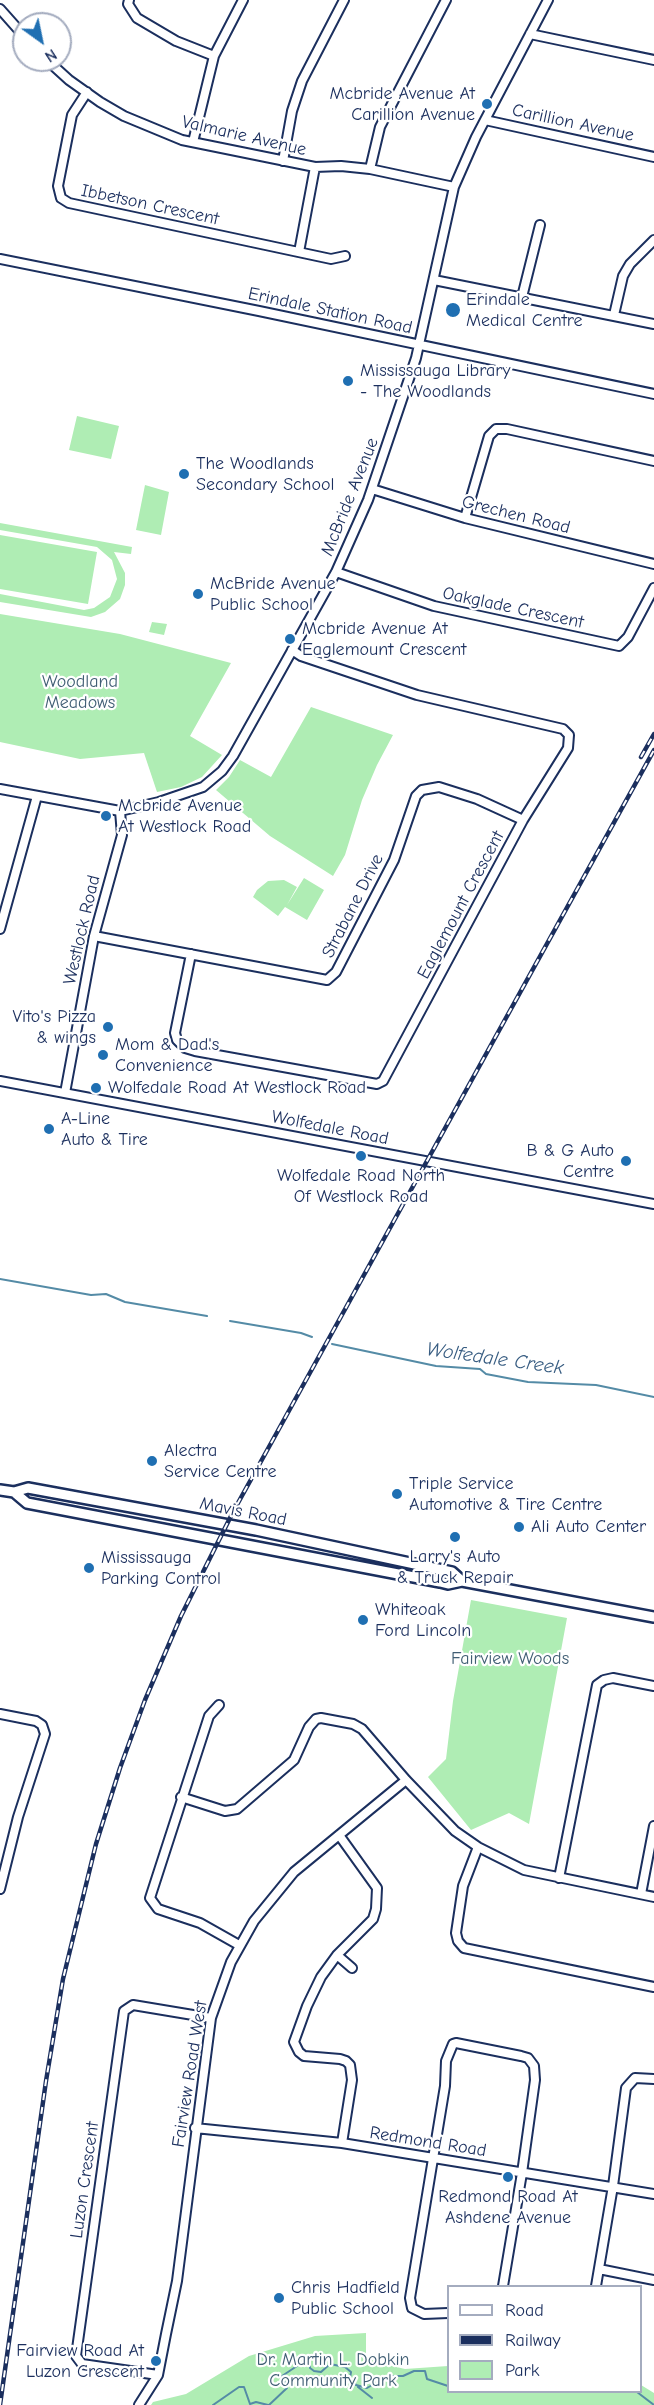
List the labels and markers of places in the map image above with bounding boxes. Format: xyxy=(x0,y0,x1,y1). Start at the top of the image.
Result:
place label: Mcbride Avenue At Carillion Avenue xyxy=(329,83,475,125)
marker: Mcbride Avenue At Carillion Avenue xyxy=(480,97,494,111)
place label: Erindale Medical Centre xyxy=(466,289,583,332)
marker: Erindale Medical Centre xyxy=(444,301,462,319)
place label: Mississauga Library - The Woodlands xyxy=(360,360,510,403)
marker: Mississauga Library - The Woodlands xyxy=(341,374,355,388)
place label: The Woodlands Secondary School xyxy=(196,453,334,496)
marker: The Woodlands Secondary School xyxy=(177,467,191,481)
place label: McBride Avenue Public School xyxy=(210,573,336,616)
marker: McBride Avenue Public School xyxy=(191,587,205,601)
place label: Mcbride Avenue At Eaglemount Crescent xyxy=(302,618,466,660)
marker: Mcbride Avenue At Eaglemount Crescent xyxy=(283,632,297,646)
place label: Mcbride Avenue At Westlock Road xyxy=(118,795,251,838)
marker: Mcbride Avenue At Westlock Road xyxy=(99,809,113,823)
place label: Vito's Pizza & wings xyxy=(12,1006,96,1048)
marker: Vito's Pizza & wings xyxy=(101,1020,115,1034)
place label: Mom & Dad's Convenience xyxy=(115,1034,219,1076)
marker: Mom & Dad's Convenience xyxy=(96,1048,110,1062)
place label: Wolfedale Road At Westlock Road xyxy=(108,1077,366,1099)
marker: Wolfedale Road At Westlock Road xyxy=(89,1081,103,1095)
place label: A-Line Auto & Tire xyxy=(61,1108,148,1150)
marker: A-Line Auto & Tire xyxy=(42,1122,56,1136)
place label: B & G Auto Centre xyxy=(527,1140,614,1182)
marker: Wolfedale Road North Of Westlock Road xyxy=(354,1149,368,1163)
marker: B & G Auto Centre xyxy=(619,1154,633,1168)
place label: Wolfedale Road North Of Westlock Road xyxy=(277,1165,445,1208)
place label: Alectra Service Centre xyxy=(164,1440,276,1482)
marker: Alectra Service Centre xyxy=(145,1454,159,1468)
place label: Triple Service Automotive & Tire Centre xyxy=(409,1473,602,1516)
marker: Triple Service Automotive & Tire Centre xyxy=(390,1487,404,1501)
place label: Ali Auto Center xyxy=(531,1516,646,1538)
marker: Ali Auto Center xyxy=(512,1520,526,1534)
marker: Larry's Auto & Truck Repair xyxy=(448,1530,462,1544)
place label: Larry's Auto & Truck Repair xyxy=(397,1546,513,1588)
place label: Mississauga Parking Control xyxy=(101,1547,221,1590)
marker: Mississauga Parking Control xyxy=(82,1561,96,1575)
place label: Whiteoak Ford Lincoln xyxy=(375,1599,471,1642)
marker: Whiteoak Ford Lincoln xyxy=(356,1613,370,1627)
marker: Redmond Road At Ashdene Avenue xyxy=(501,2170,515,2184)
place label: Redmond Road At Ashdene Avenue xyxy=(438,2186,578,2228)
place label: Chris Hadfield Public School xyxy=(291,2277,400,2320)
marker: Chris Hadfield Public School xyxy=(272,2291,286,2305)
place label: Fairview Road At Luzon Crescent xyxy=(16,2340,144,2382)
marker: Fairview Road At Luzon Crescent xyxy=(149,2354,163,2368)

